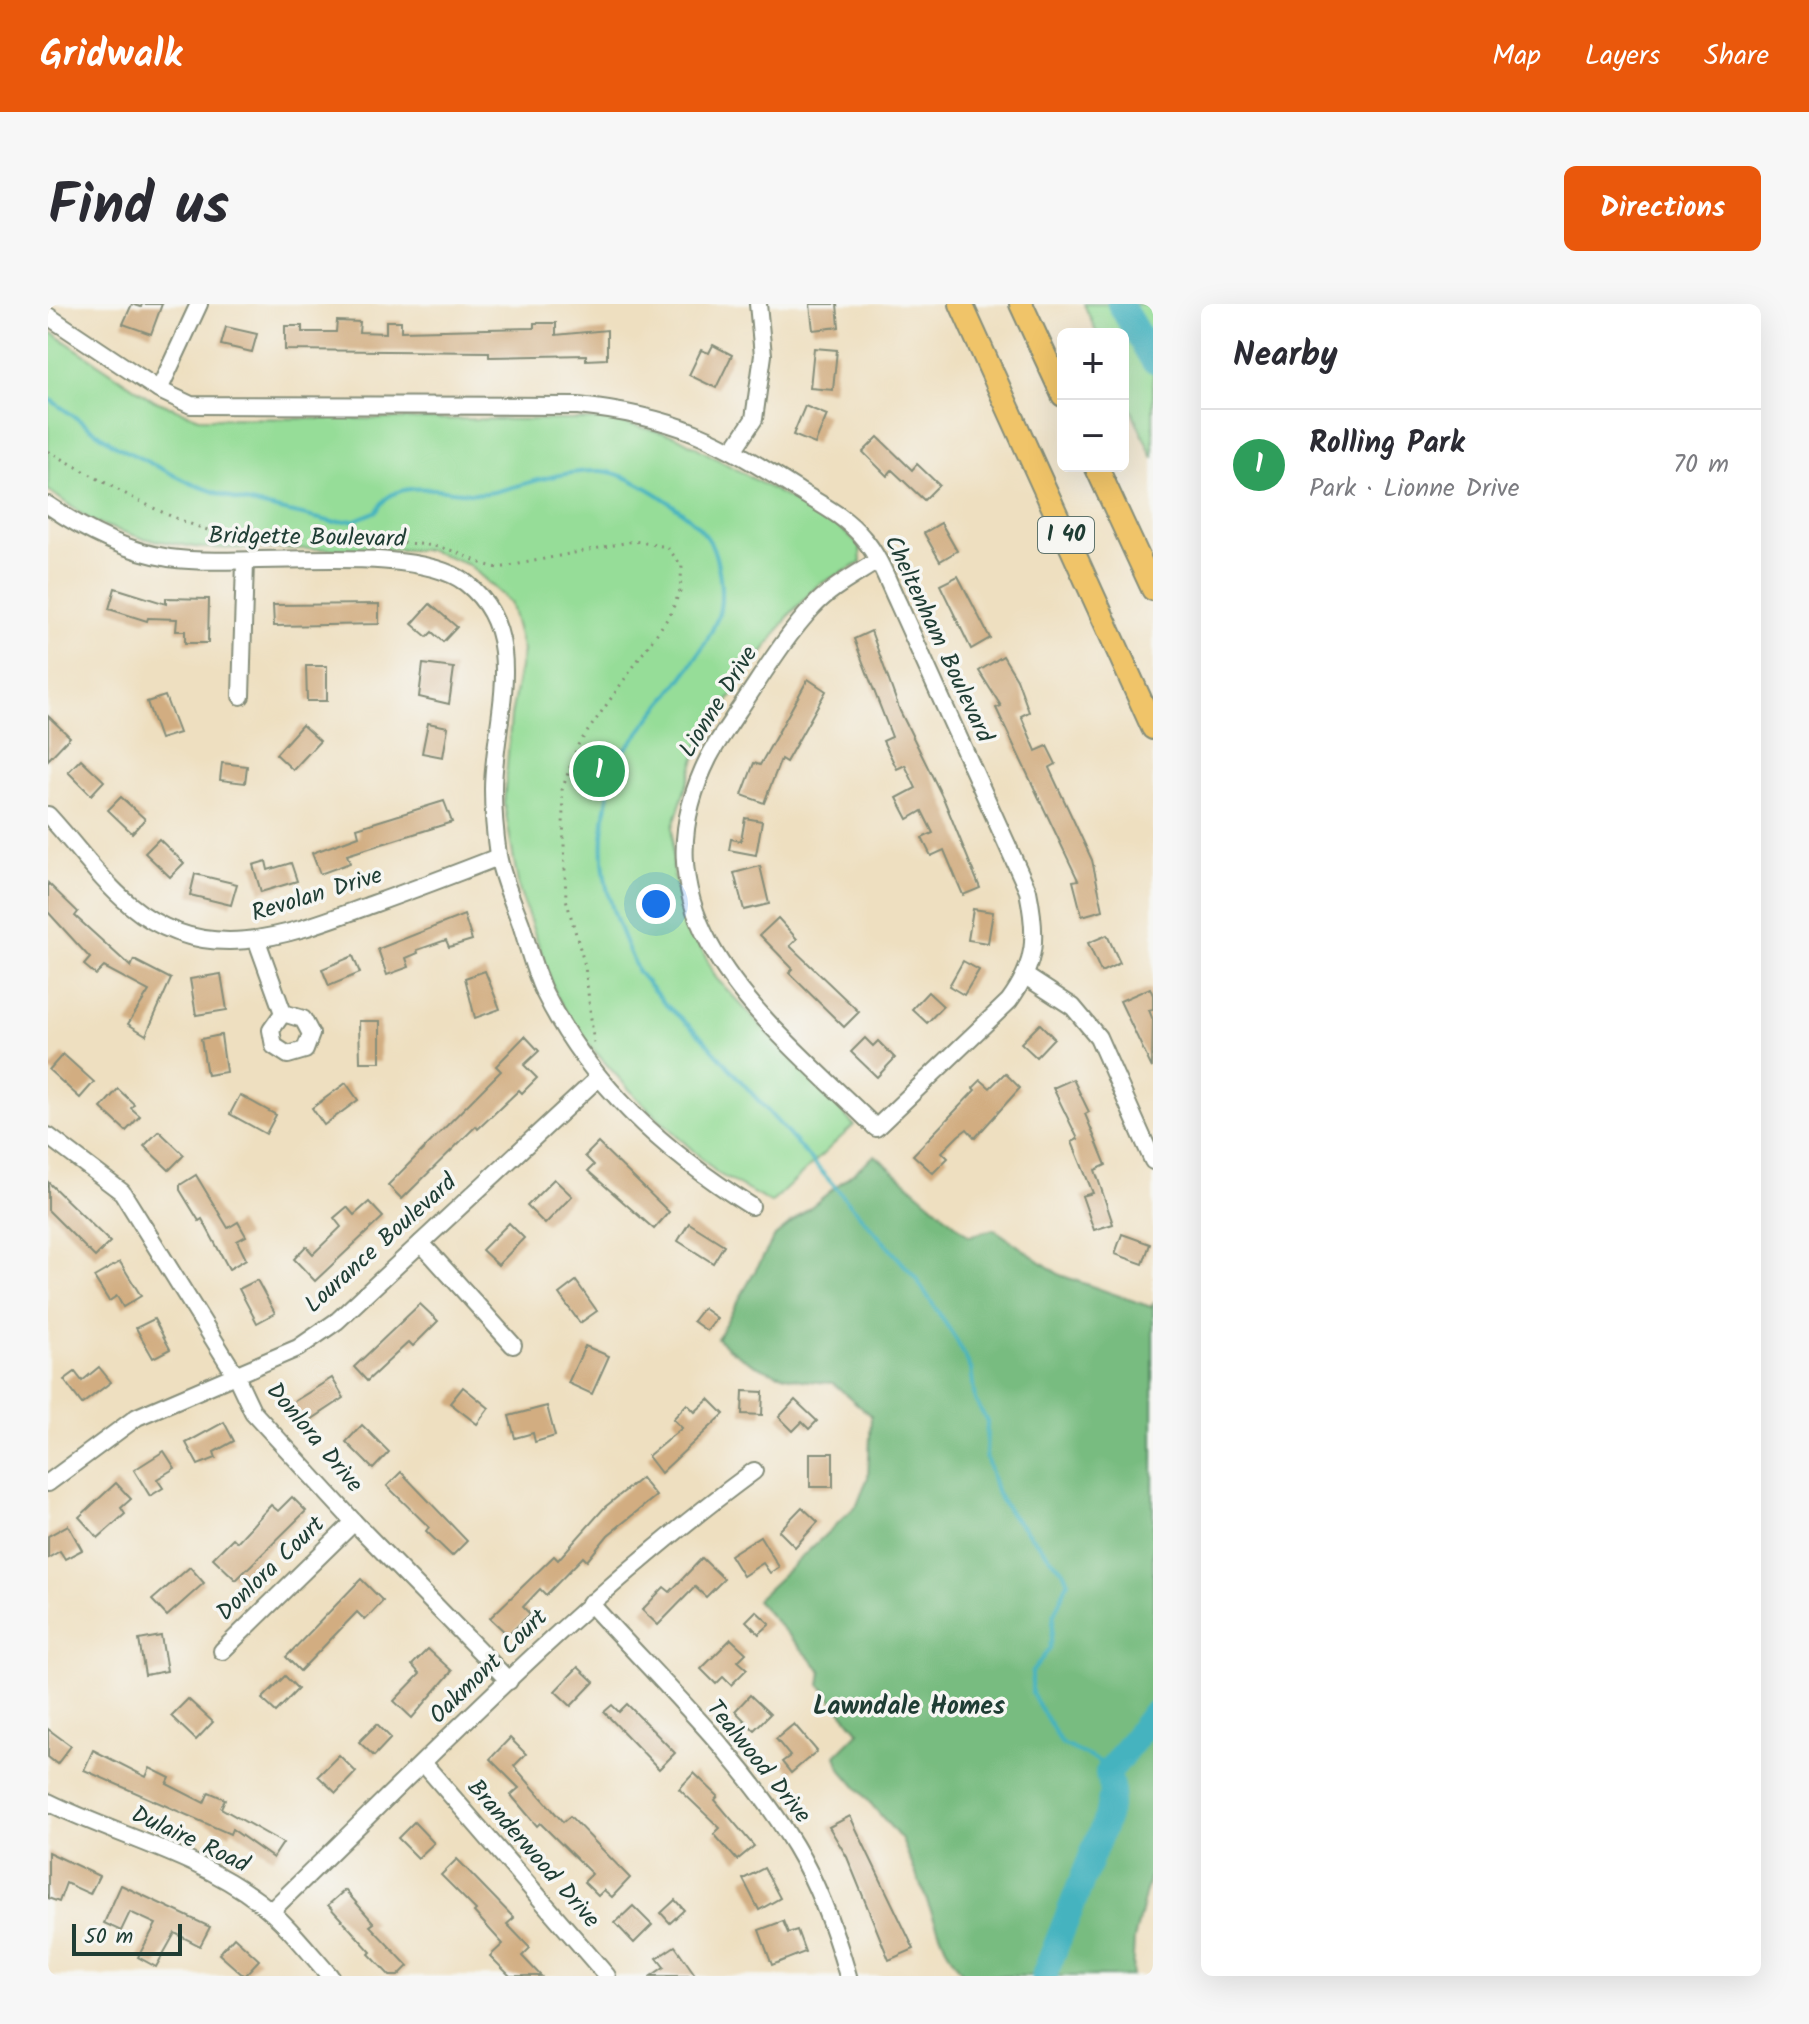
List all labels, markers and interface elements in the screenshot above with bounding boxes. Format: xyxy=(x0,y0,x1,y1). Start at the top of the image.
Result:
text: Gridwalk xyxy=(40,26,182,86)
text: Map xyxy=(1492,34,1541,79)
text: Layers xyxy=(1585,34,1660,79)
text: Share xyxy=(1704,34,1769,79)
text: Find us xyxy=(48,163,229,253)
button: Directions xyxy=(1564,166,1761,251)
map controls xyxy=(1057,328,1129,472)
button: + xyxy=(1057,328,1129,400)
text: Nearby xyxy=(1233,329,1338,383)
button: − xyxy=(1057,400,1129,472)
text: Rolling Park xyxy=(1309,420,1465,468)
text: 1 xyxy=(1255,444,1263,486)
text: 70 m xyxy=(1673,444,1729,486)
text: Park · Lionne Drive xyxy=(1309,468,1519,510)
street label: Bridgette Boulevard xyxy=(208,517,407,559)
road number: I 40 xyxy=(1038,517,1094,553)
street label: Cheltenham Boulevard xyxy=(873,529,1004,750)
street label: Lionne Drive xyxy=(669,638,769,766)
pin: 1 xyxy=(573,741,625,801)
street label: Revolan Drive xyxy=(247,856,388,933)
your location xyxy=(636,884,676,924)
street label: Lourance Boulevard xyxy=(296,1164,467,1324)
street label: Donlora Drive xyxy=(256,1374,372,1502)
street label: Donlora Court xyxy=(208,1506,335,1631)
street label: Oakmont Court xyxy=(420,1599,558,1734)
district label: Lawndale Homes xyxy=(813,1686,1005,1728)
street label: Tealwood Drive xyxy=(696,1691,821,1833)
street label: Branderwood Drive xyxy=(457,1770,609,1938)
street label: Dulaire Road xyxy=(124,1796,256,1885)
scale bar xyxy=(72,1920,182,1956)
text: 50 m xyxy=(84,1920,133,1955)

